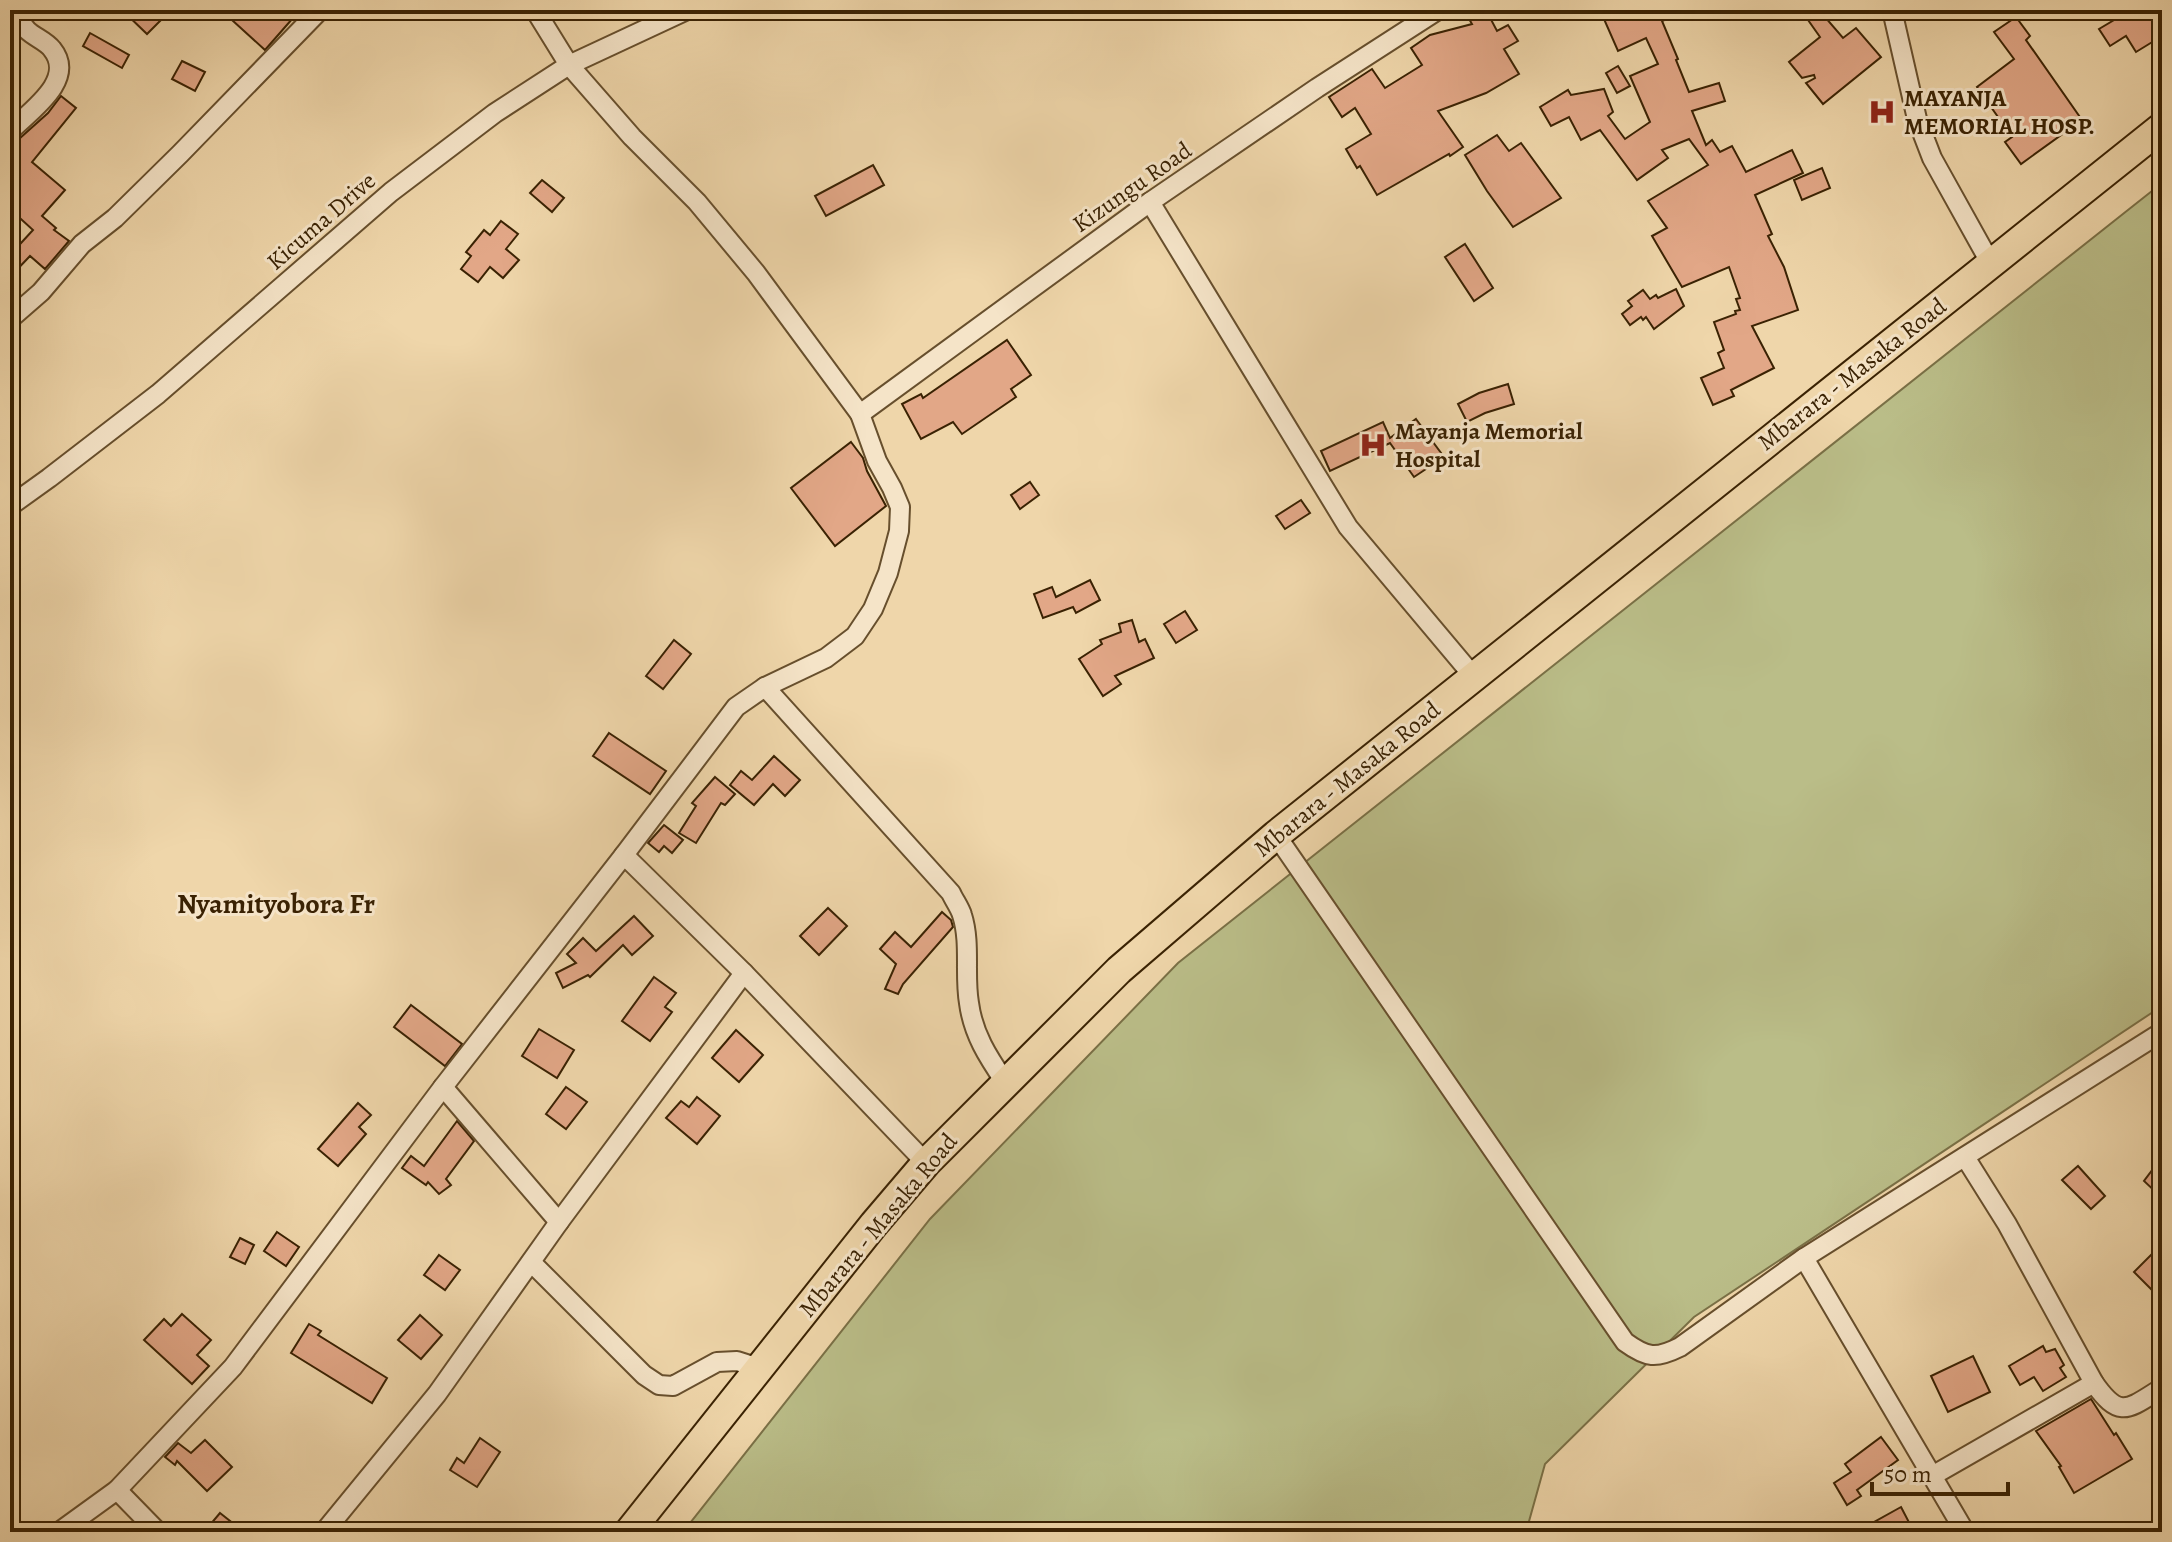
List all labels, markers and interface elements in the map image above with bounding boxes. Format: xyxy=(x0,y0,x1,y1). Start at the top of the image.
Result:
place label: MAYANJA MEMORIAL HOSP. xyxy=(1904,82,2095,142)
hospital icon: MAYANJA MEMORIAL HOSP. xyxy=(1867,97,1897,127)
street label: Kizungu Road xyxy=(1066,134,1198,240)
street label: Kicuma Drive xyxy=(260,165,382,277)
street label: Mbarara - Masaka Road xyxy=(1751,290,1953,458)
place label: Mayanja Memorial Hospital xyxy=(1395,415,1583,475)
hospital icon: Mayanja Memorial Hospital xyxy=(1358,430,1388,460)
street label: Mbarara - Masaka Road xyxy=(1247,694,1447,864)
district label: Nyamityobora Fr xyxy=(177,885,376,923)
street label: Mbarara - Masaka Road xyxy=(791,1126,965,1324)
scale bar xyxy=(1872,1446,2008,1496)
text: 50 m xyxy=(1884,1458,1932,1490)

